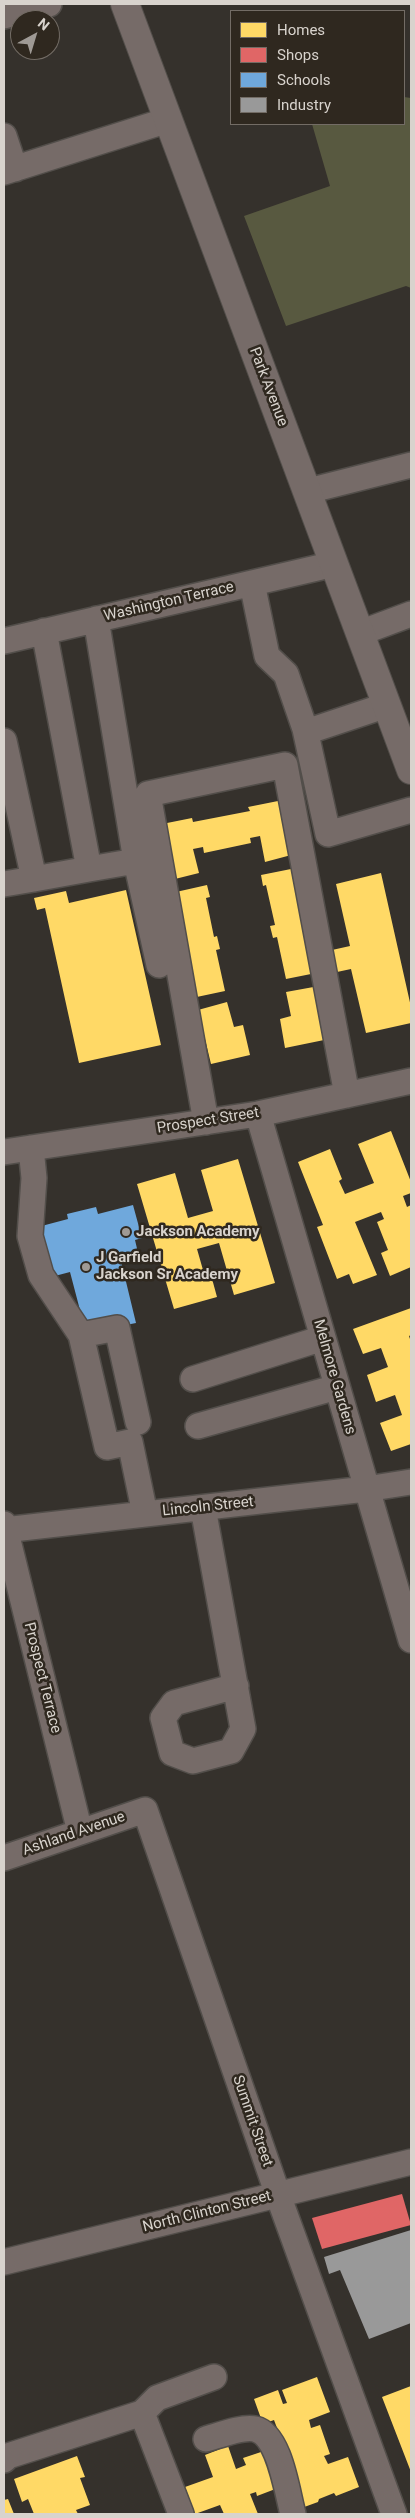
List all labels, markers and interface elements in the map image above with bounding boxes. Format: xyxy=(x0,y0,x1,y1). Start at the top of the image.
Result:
north arrow xyxy=(10,10,60,60)
legend xyxy=(230,10,405,125)
text: N xyxy=(35,15,53,33)
text: Homes xyxy=(277,21,325,39)
text: Shops xyxy=(277,46,319,64)
text: Schools xyxy=(277,71,331,89)
text: Industry xyxy=(277,96,331,114)
street label: Park Avenue xyxy=(245,345,291,429)
street label: Washington Terrace xyxy=(102,578,236,626)
street label: Prospect Street xyxy=(156,1104,260,1138)
place label: Jackson Academy xyxy=(136,1223,260,1241)
marker: Jackson Academy xyxy=(120,1226,132,1238)
place label: J Garfield Jackson Sr Academy xyxy=(96,1249,238,1284)
marker: J Garfield Jackson Sr Academy xyxy=(80,1261,92,1273)
street label: Melmore Gardens xyxy=(309,1317,359,1437)
street label: Lincoln Street xyxy=(161,1493,255,1521)
street label: Prospect Terrace xyxy=(20,1621,64,1735)
street label: Ashland Avenue xyxy=(20,1808,128,1860)
street label: Summit Street xyxy=(228,2073,276,2169)
street label: North Clinton Street xyxy=(141,2187,273,2237)

